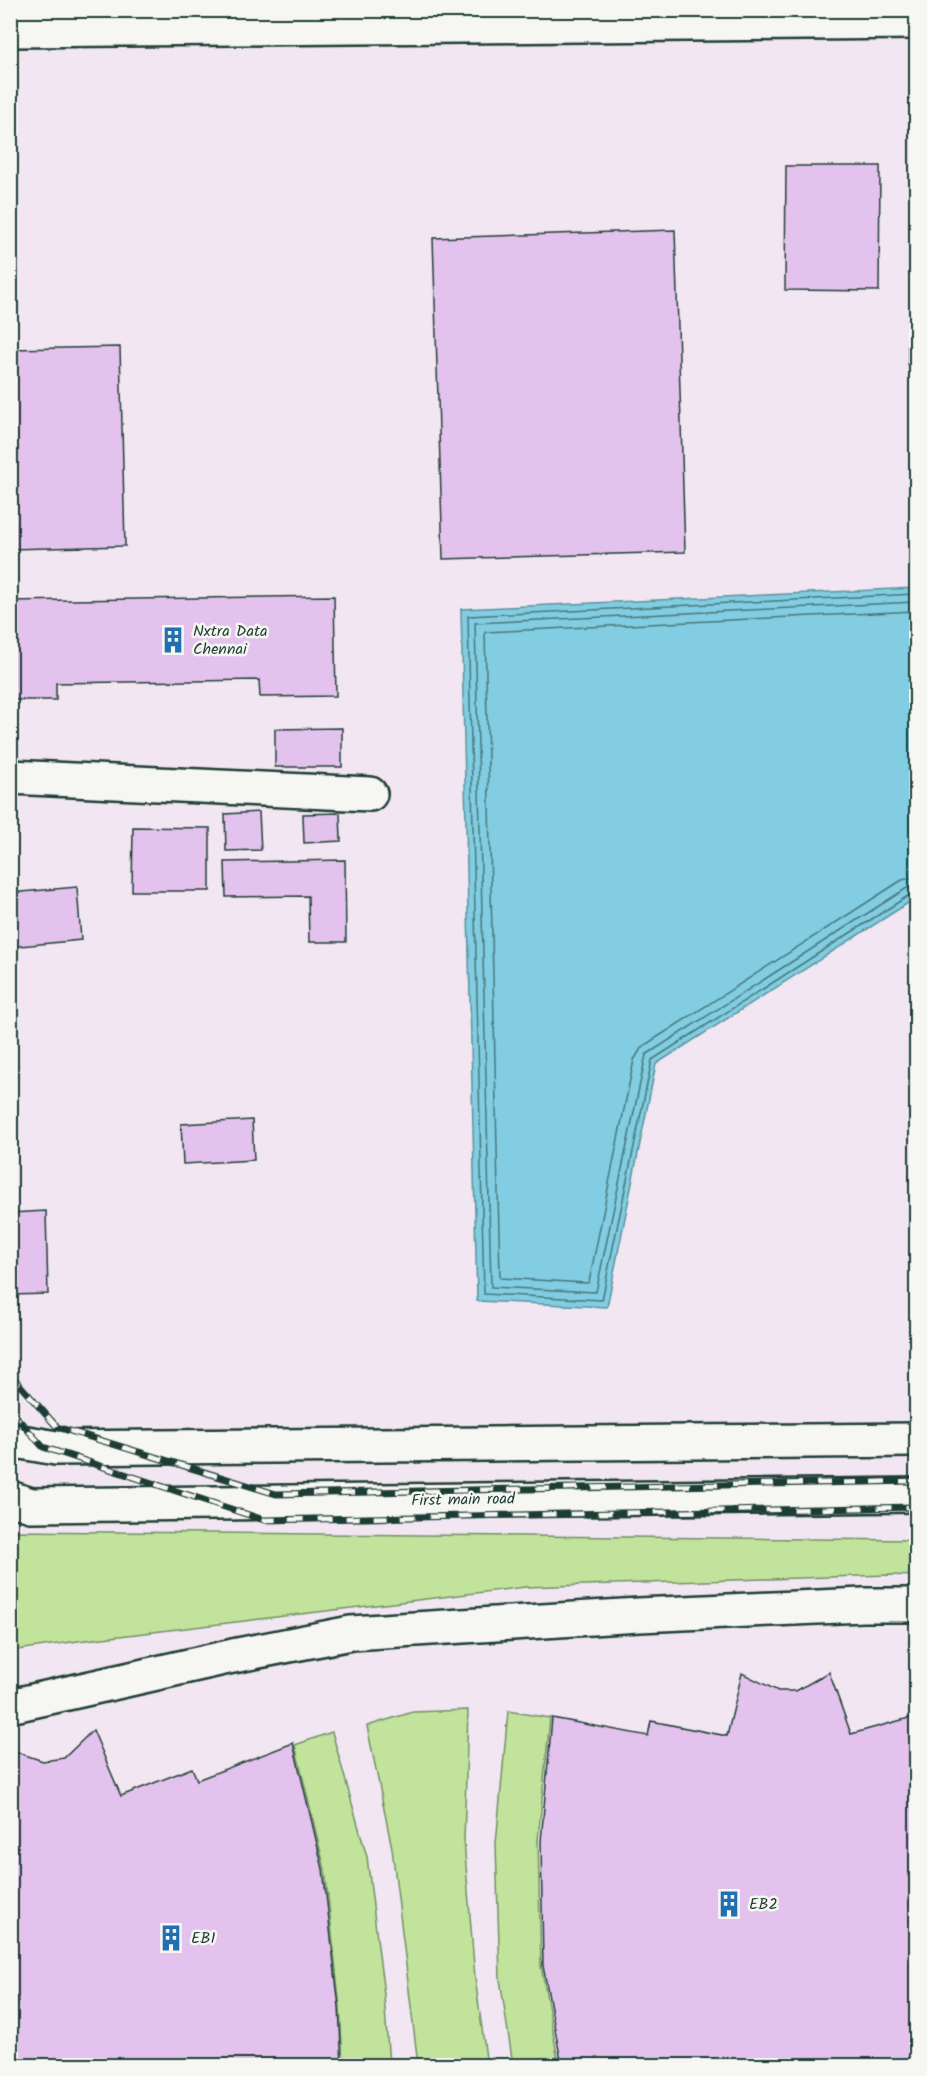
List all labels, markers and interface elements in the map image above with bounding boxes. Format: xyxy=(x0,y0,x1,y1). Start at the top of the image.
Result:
place label: Nxtra Data Chennai xyxy=(193,619,268,662)
building icon: Nxtra Data Chennai xyxy=(158,625,188,655)
street label: First main road xyxy=(411,1487,516,1513)
building icon: EB2 xyxy=(714,1889,744,1919)
place label: EB2 xyxy=(749,1892,778,1917)
building icon: EB1 xyxy=(156,1923,186,1953)
place label: EB1 xyxy=(191,1926,216,1951)

